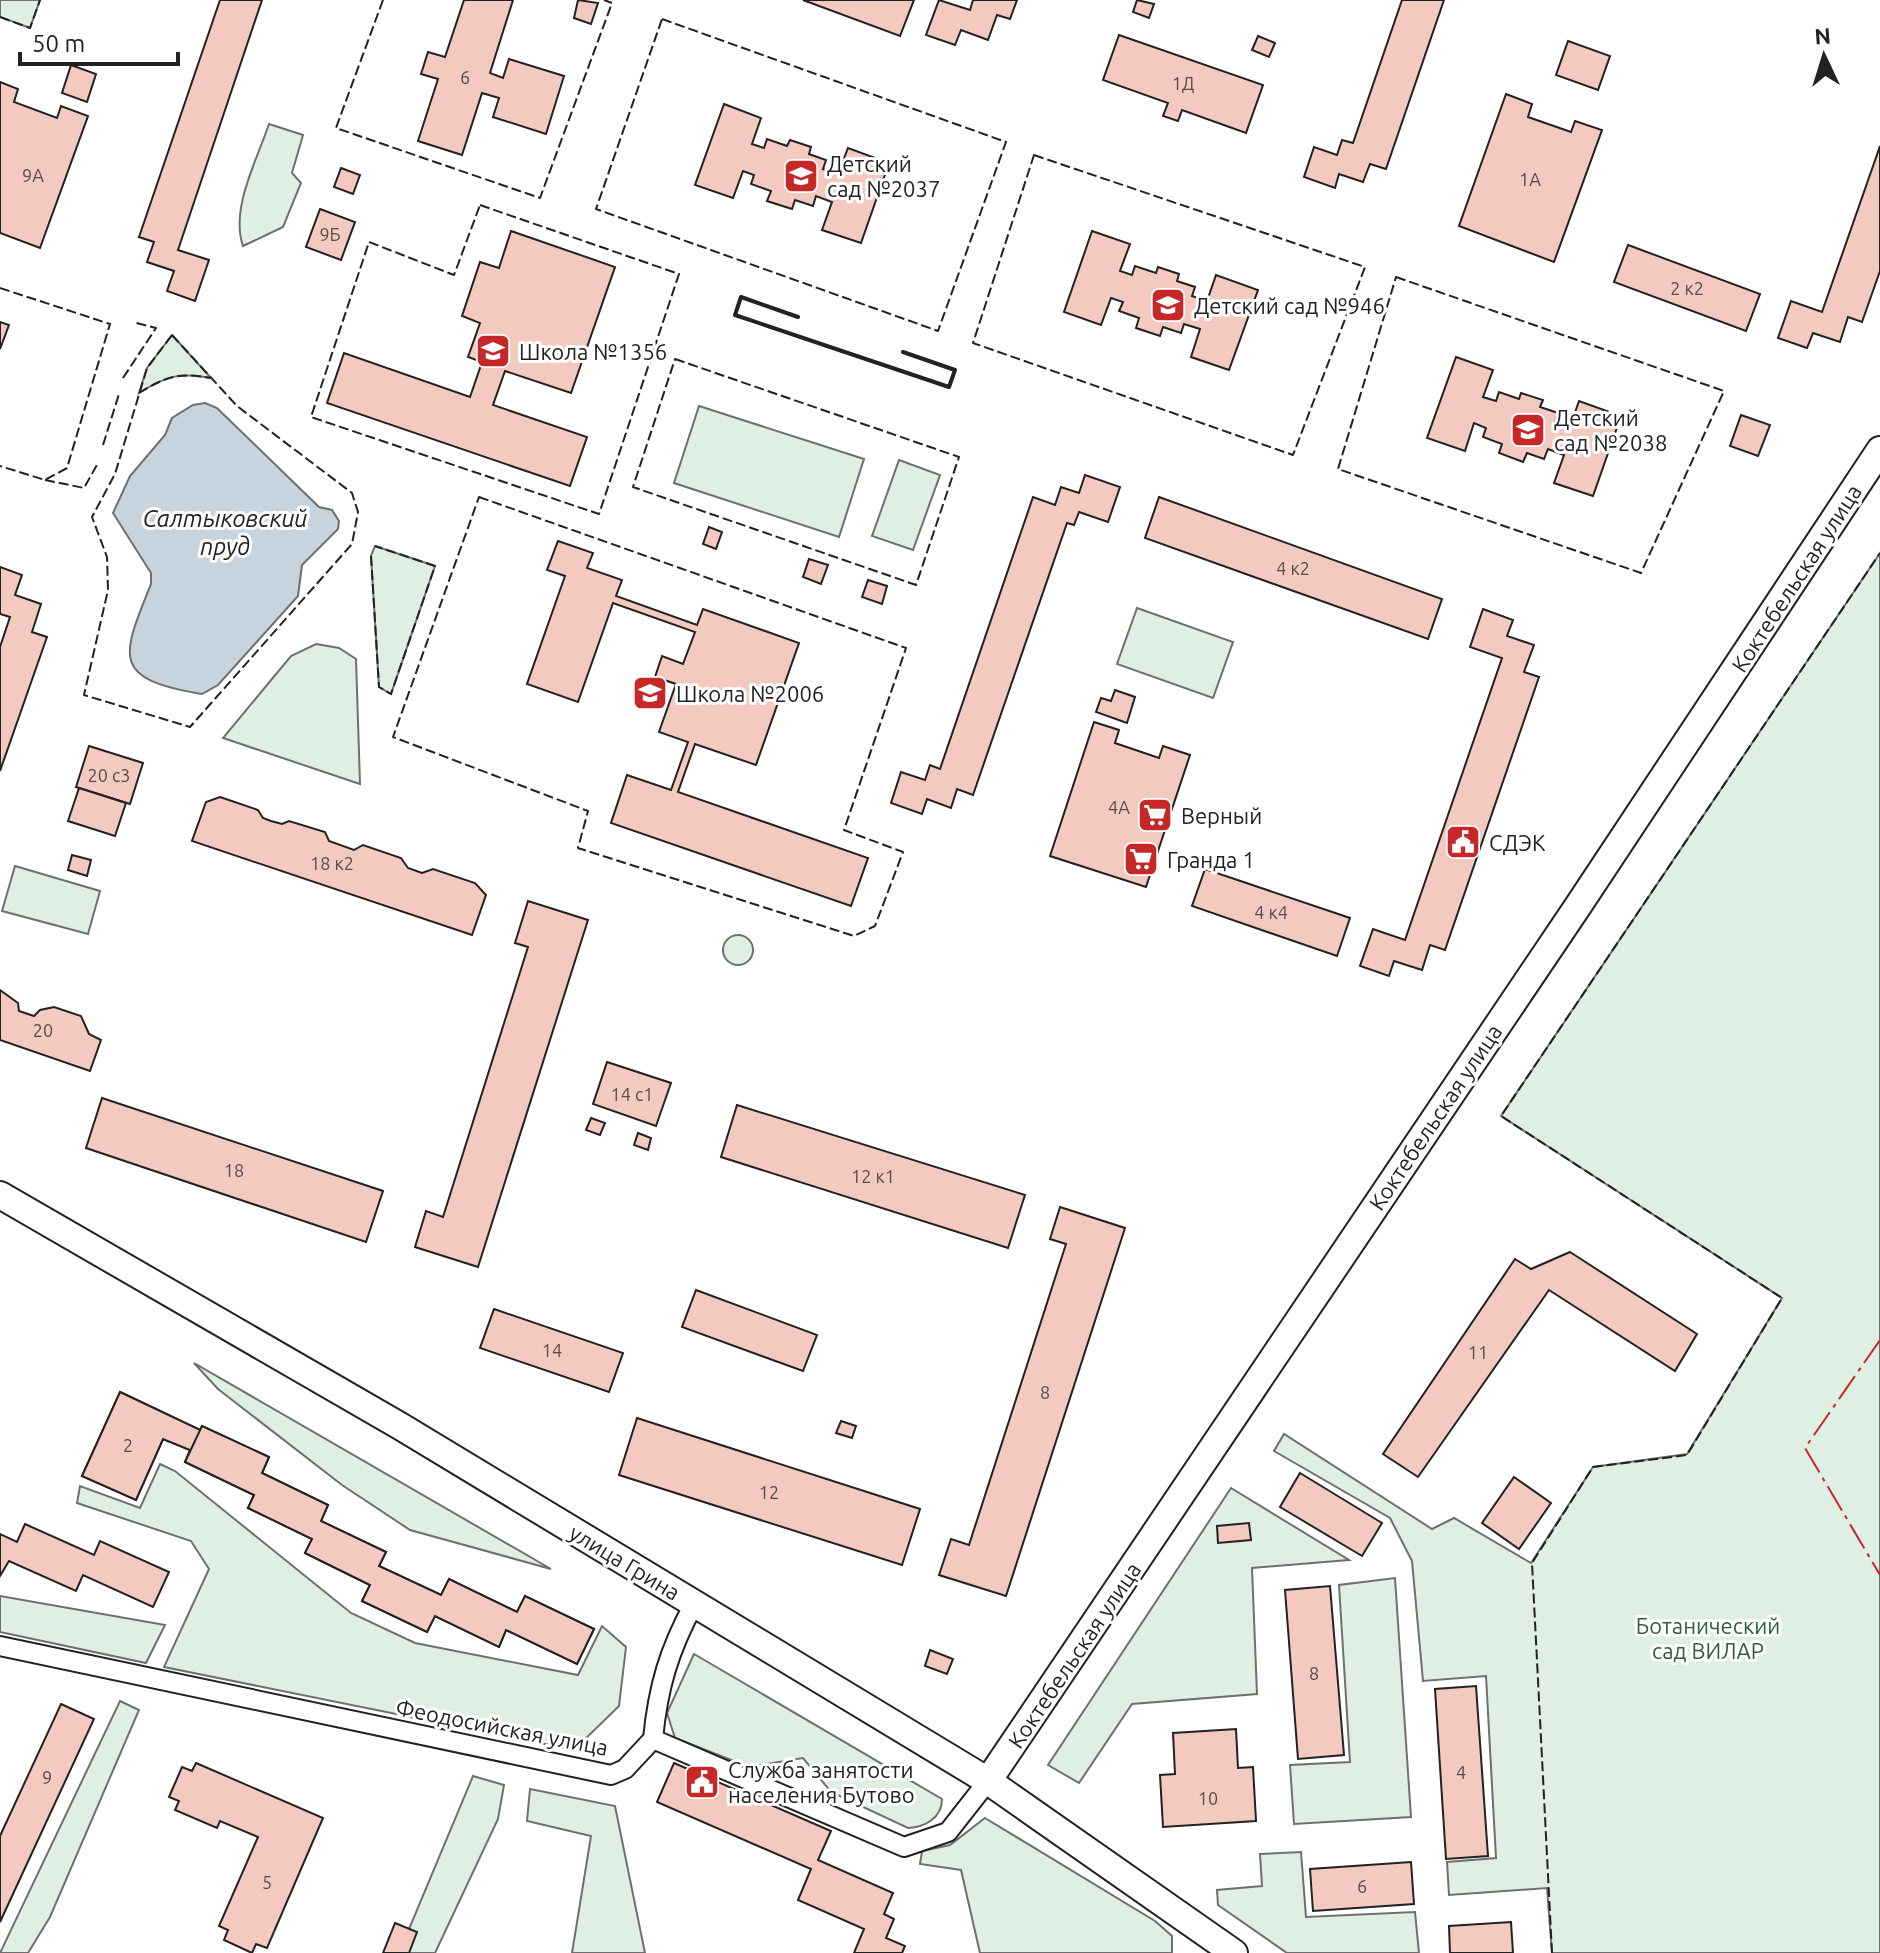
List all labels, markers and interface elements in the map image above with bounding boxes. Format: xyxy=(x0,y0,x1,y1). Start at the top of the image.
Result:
scale bar xyxy=(20,16,178,66)
north arrow xyxy=(1784,16,1864,96)
text: N xyxy=(1814,23,1832,49)
text: 50 m xyxy=(32,30,85,57)
house number: 6 xyxy=(460,67,470,87)
house number: 1Д xyxy=(1172,73,1194,93)
place label: Детский сад №2037 xyxy=(827,151,940,201)
school or university icon: Детский сад №2037 xyxy=(782,157,820,195)
house number: 9А xyxy=(22,165,44,185)
house number: 1А xyxy=(1519,169,1541,189)
house number: 9Б xyxy=(319,224,341,244)
house number: 2 к2 xyxy=(1670,278,1704,298)
school or university icon: Детский сад №946 xyxy=(1149,286,1187,324)
place label: Детский сад №946 xyxy=(1194,293,1385,318)
school or university icon: Школа №1356 xyxy=(474,332,512,370)
place label: Школа №1356 xyxy=(519,339,667,364)
place label: Детский сад №2038 xyxy=(1554,405,1667,455)
school or university icon: Детский сад №2038 xyxy=(1509,411,1547,449)
street label: Коктебельская улица xyxy=(1726,480,1866,676)
water label: Салтыковский пруд xyxy=(142,505,308,560)
house number: 4 к2 xyxy=(1276,558,1310,578)
school or university icon: Школа №2006 xyxy=(631,674,669,712)
place label: Школа №2006 xyxy=(676,681,824,706)
house number: 20 с3 xyxy=(88,765,130,785)
supermarket icon: Верный xyxy=(1136,796,1174,834)
house number: 4А xyxy=(1108,797,1130,817)
place label: Верный xyxy=(1181,803,1262,828)
public building icon: СДЭК xyxy=(1444,823,1482,861)
place label: СДЭК xyxy=(1489,830,1546,855)
supermarket icon: Гранда 1 xyxy=(1122,840,1160,878)
place label: Гранда 1 xyxy=(1167,847,1255,872)
house number: 18 к2 xyxy=(310,853,354,873)
house number: 4 к4 xyxy=(1254,902,1288,922)
street label: Коктебельская улица xyxy=(1364,1019,1506,1215)
house number: 20 xyxy=(33,1020,53,1040)
house number: 14 с1 xyxy=(611,1084,653,1104)
house number: 18 xyxy=(224,1160,244,1180)
house number: 12 к1 xyxy=(851,1166,895,1186)
house number: 14 xyxy=(542,1340,562,1360)
house number: 11 xyxy=(1468,1342,1488,1362)
house number: 8 xyxy=(1040,1382,1050,1402)
house number: 2 xyxy=(123,1435,133,1455)
house number: 12 xyxy=(759,1482,779,1502)
street label: улица Грина xyxy=(565,1519,685,1605)
street label: Коктебельская улица xyxy=(1003,1557,1145,1753)
park label: Ботанический сад ВИЛАР xyxy=(1636,1613,1780,1663)
house number: 8 xyxy=(1309,1663,1319,1683)
street label: Феодосийская улица xyxy=(394,1694,610,1760)
place label: Служба занятости населения Бутово xyxy=(728,1757,915,1807)
house number: 4 xyxy=(1456,1762,1466,1782)
public building icon: Служба занятости населения Бутово xyxy=(683,1763,721,1801)
house number: 9 xyxy=(42,1767,52,1787)
house number: 10 xyxy=(1198,1788,1218,1808)
house number: 5 xyxy=(262,1872,272,1892)
house number: 6 xyxy=(1357,1876,1367,1896)

